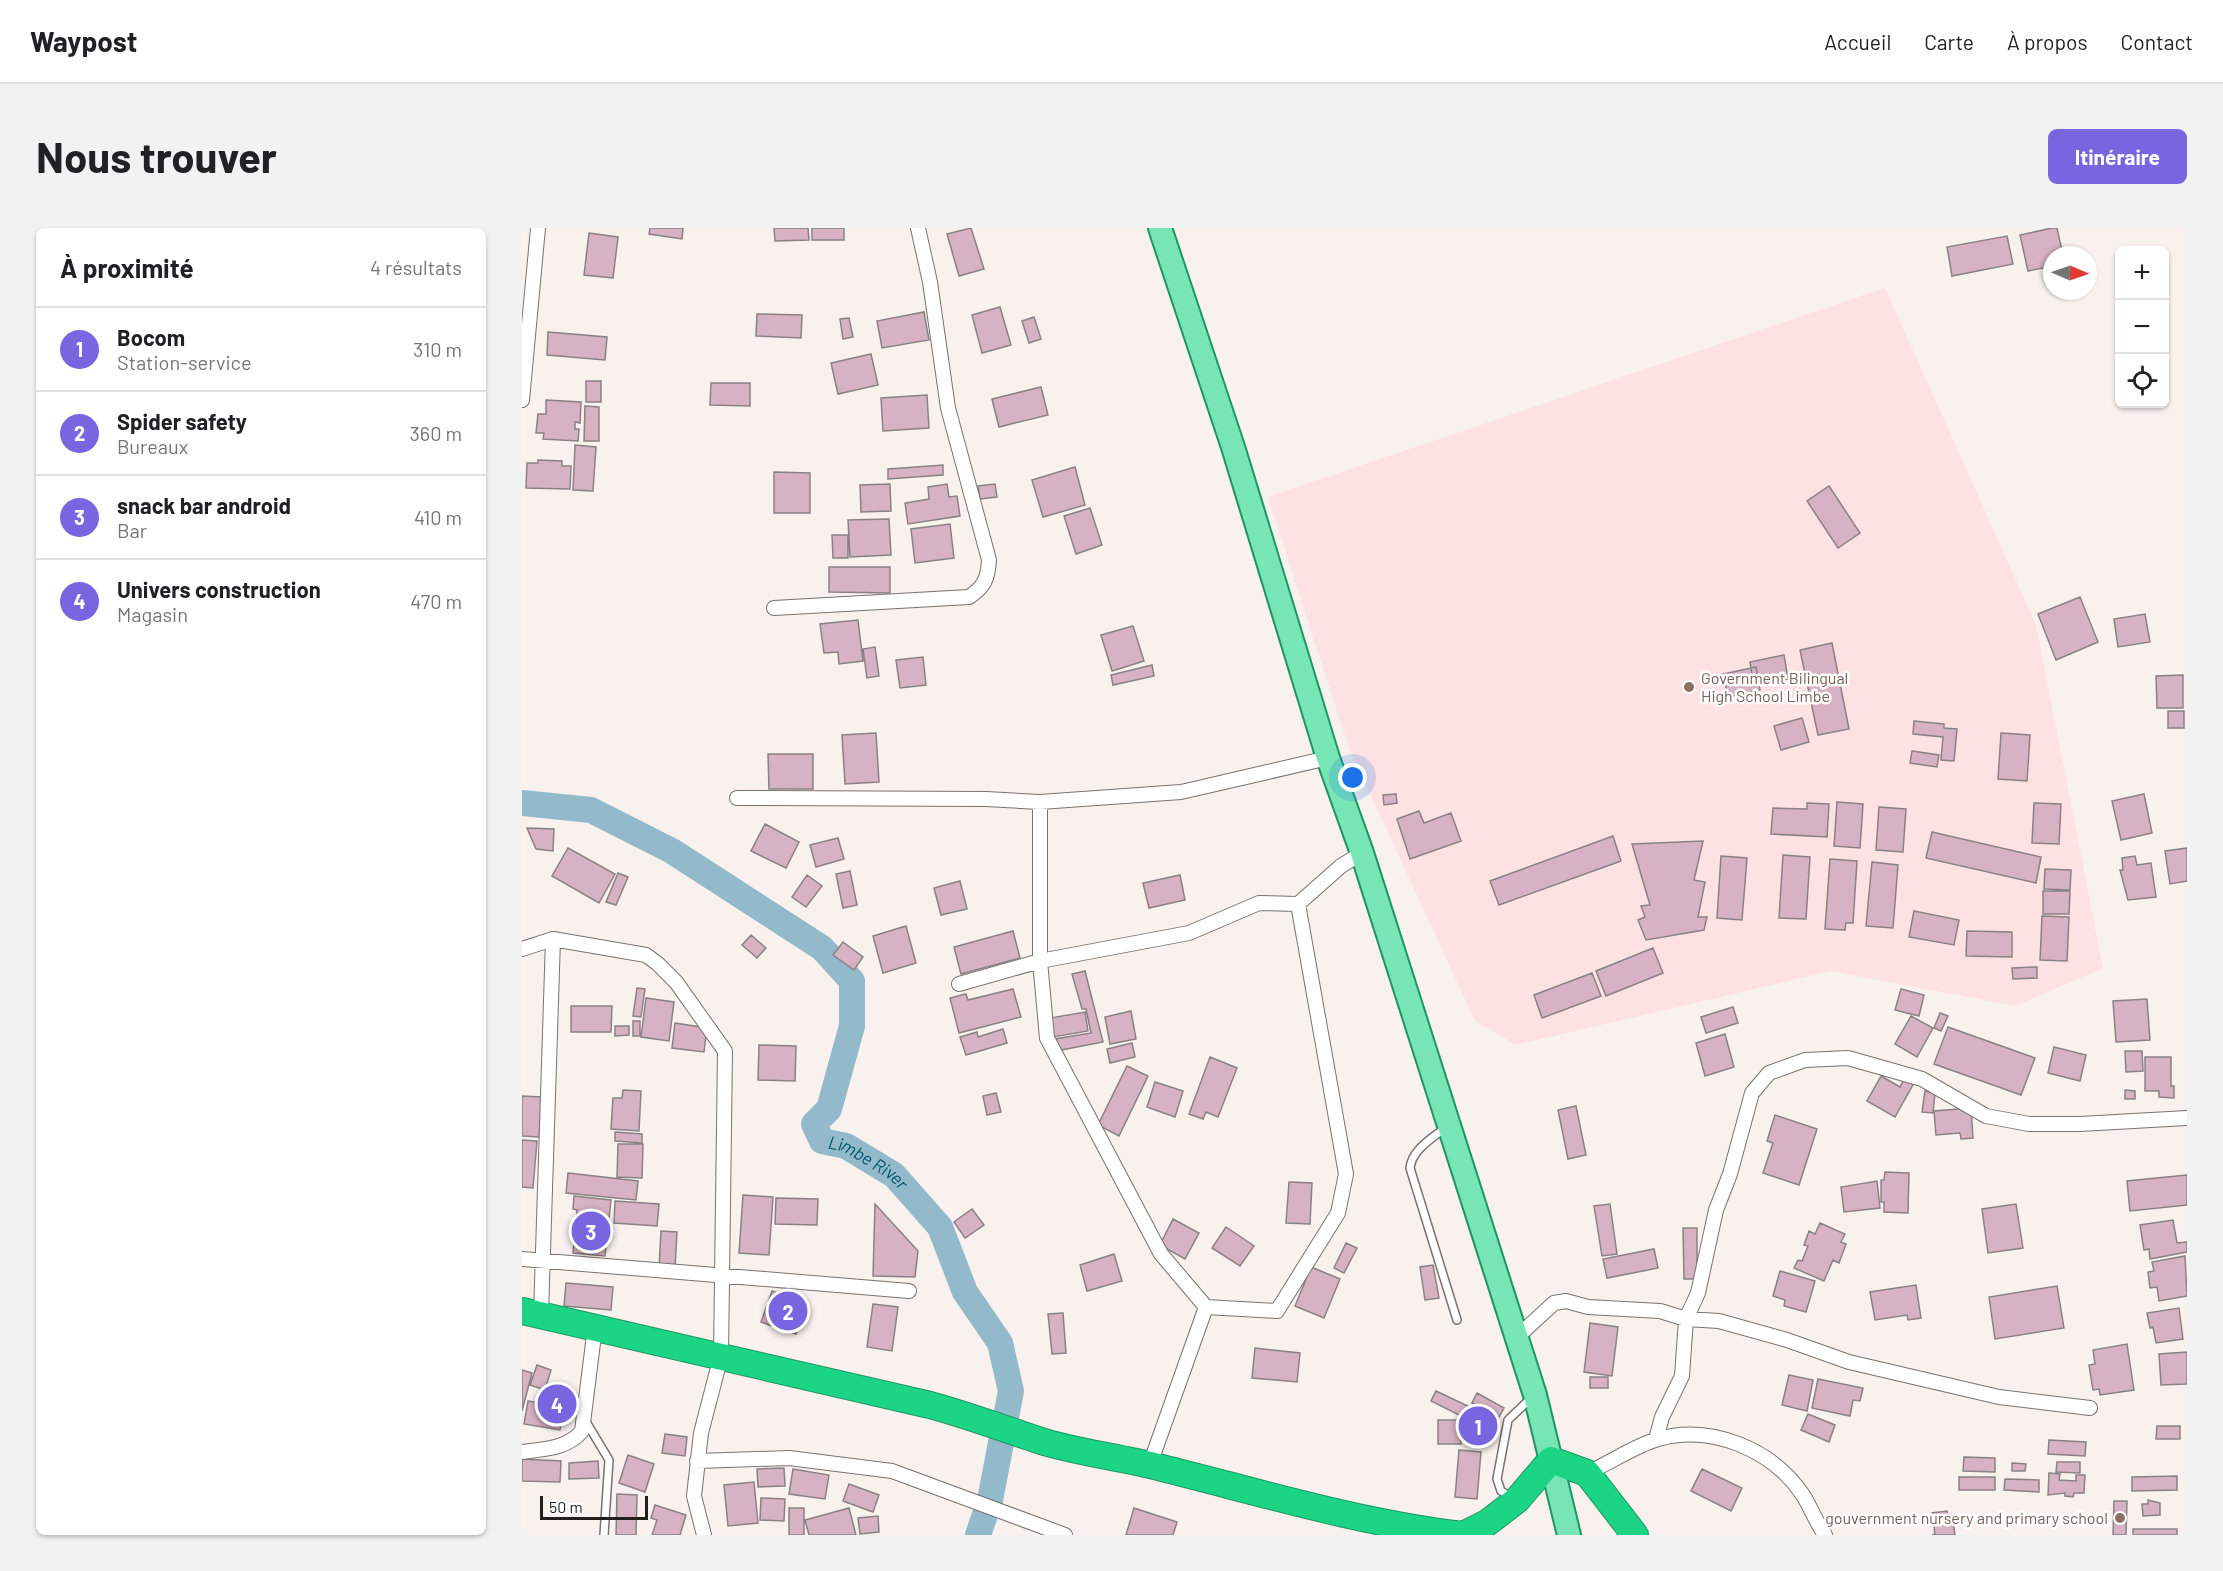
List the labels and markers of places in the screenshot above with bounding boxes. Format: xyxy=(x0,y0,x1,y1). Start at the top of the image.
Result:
place label: Government Bilingual High School Limbe xyxy=(1701,668,1848,705)
marker: Government Bilingual High School Limbe xyxy=(1682,680,1696,694)
pin: 3 xyxy=(572,1208,610,1254)
pin: 2 xyxy=(768,1288,808,1334)
pin: 4 xyxy=(537,1382,576,1426)
pin: 1 xyxy=(1458,1404,1498,1448)
place label: gouvernment nursery and primary school xyxy=(1825,1508,2108,1527)
marker: gouvernment nursery and primary school xyxy=(2113,1511,2127,1525)

